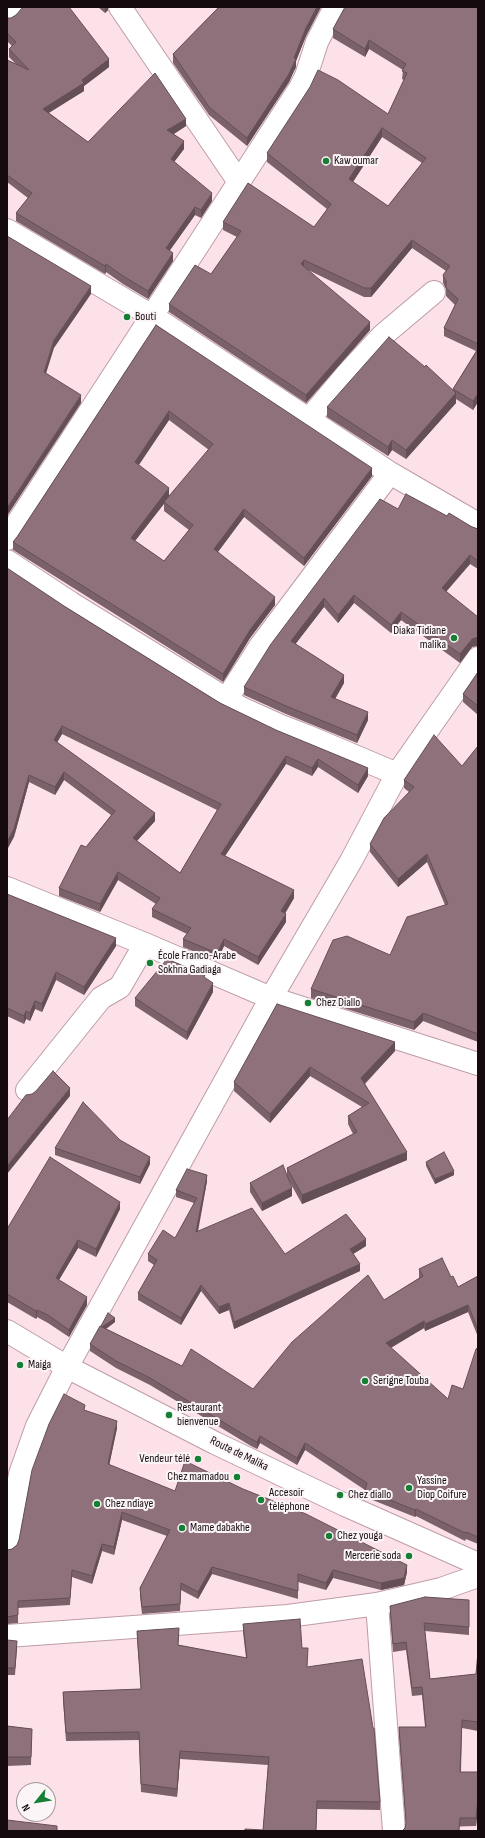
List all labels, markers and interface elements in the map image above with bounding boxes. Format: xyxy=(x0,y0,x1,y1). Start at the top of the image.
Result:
place label: Kaw oumar xyxy=(334,154,378,168)
marker: Kaw oumar xyxy=(321,156,331,166)
place label: Bouti xyxy=(135,310,156,324)
marker: Bouti xyxy=(122,312,132,322)
place label: Diaka Tidiane malika xyxy=(393,624,446,652)
marker: Diaka Tidiane malika xyxy=(449,633,459,643)
place label: École Franco-Arabe Sokhna Gadiaga xyxy=(158,949,236,977)
marker: École Franco-Arabe Sokhna Gadiaga xyxy=(145,958,155,968)
place label: Chez Diallo xyxy=(316,996,360,1010)
marker: Chez Diallo xyxy=(303,998,313,1008)
place label: Maiga xyxy=(28,1358,51,1372)
marker: Maiga xyxy=(15,1360,25,1370)
place label: Serigne Touba xyxy=(373,1374,429,1388)
marker: Serigne Touba xyxy=(360,1376,370,1386)
place label: Restaurant bienvenue xyxy=(177,1401,222,1429)
marker: Restaurant bienvenue xyxy=(164,1410,174,1420)
street label: Route de Malika xyxy=(207,1434,271,1474)
place label: Vendeur télé xyxy=(139,1452,190,1466)
marker: Vendeur télé xyxy=(193,1454,203,1464)
place label: Chez mamadou xyxy=(167,1470,229,1484)
marker: Chez mamadou xyxy=(232,1472,242,1482)
place label: Yassine Diop Coifure xyxy=(417,1474,466,1502)
marker: Yassine Diop Coifure xyxy=(404,1483,414,1493)
place label: Accesoir téléphone xyxy=(269,1486,309,1514)
place label: Chez diallo xyxy=(348,1488,391,1502)
marker: Chez diallo xyxy=(335,1490,345,1500)
marker: Accesoir téléphone xyxy=(256,1495,266,1505)
place label: Chez ndiaye xyxy=(105,1497,153,1511)
marker: Chez ndiaye xyxy=(92,1499,102,1509)
place label: Mame dabakhe xyxy=(190,1521,250,1535)
marker: Mame dabakhe xyxy=(177,1523,187,1533)
place label: Chez youga xyxy=(337,1529,383,1543)
marker: Chez youga xyxy=(324,1531,334,1541)
place label: Mercerie soda xyxy=(345,1549,401,1563)
marker: Mercerie soda xyxy=(404,1551,414,1561)
north arrow xyxy=(16,1782,56,1822)
text: N xyxy=(19,1802,33,1814)

